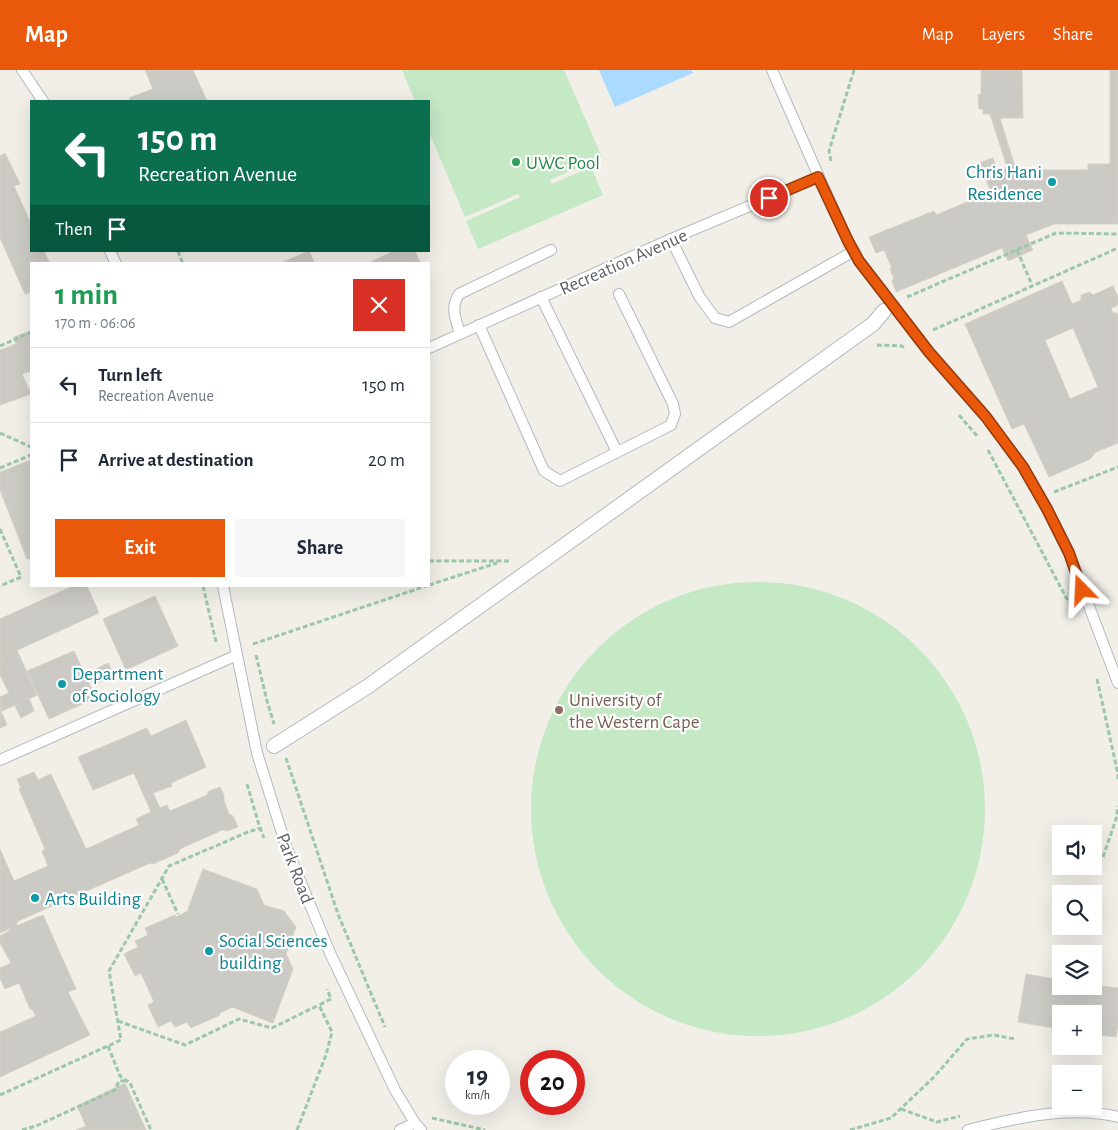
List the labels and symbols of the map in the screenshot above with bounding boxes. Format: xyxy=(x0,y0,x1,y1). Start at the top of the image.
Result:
place label: UWC Pool xyxy=(526,154,600,173)
marker: UWC Pool xyxy=(510,156,522,168)
place label: Chris Hani Residence xyxy=(966,163,1042,204)
marker: Chris Hani Residence xyxy=(1046,176,1058,188)
pin xyxy=(748,177,790,219)
street label: Recreation Avenue xyxy=(557,226,690,299)
position arrow xyxy=(1055,563,1107,615)
place label: Department of Sociology xyxy=(72,665,163,706)
marker: Department of Sociology xyxy=(56,678,68,690)
place label: University of the Western Cape xyxy=(569,691,699,732)
marker: University of the Western Cape xyxy=(553,704,565,716)
street label: Park Road xyxy=(273,831,317,906)
place label: Arts Building xyxy=(45,890,142,909)
marker: Arts Building xyxy=(29,892,41,904)
place label: Social Sciences building xyxy=(219,932,328,973)
marker: Social Sciences building xyxy=(203,945,215,957)
speed limit sign: 20 xyxy=(520,1050,585,1115)

